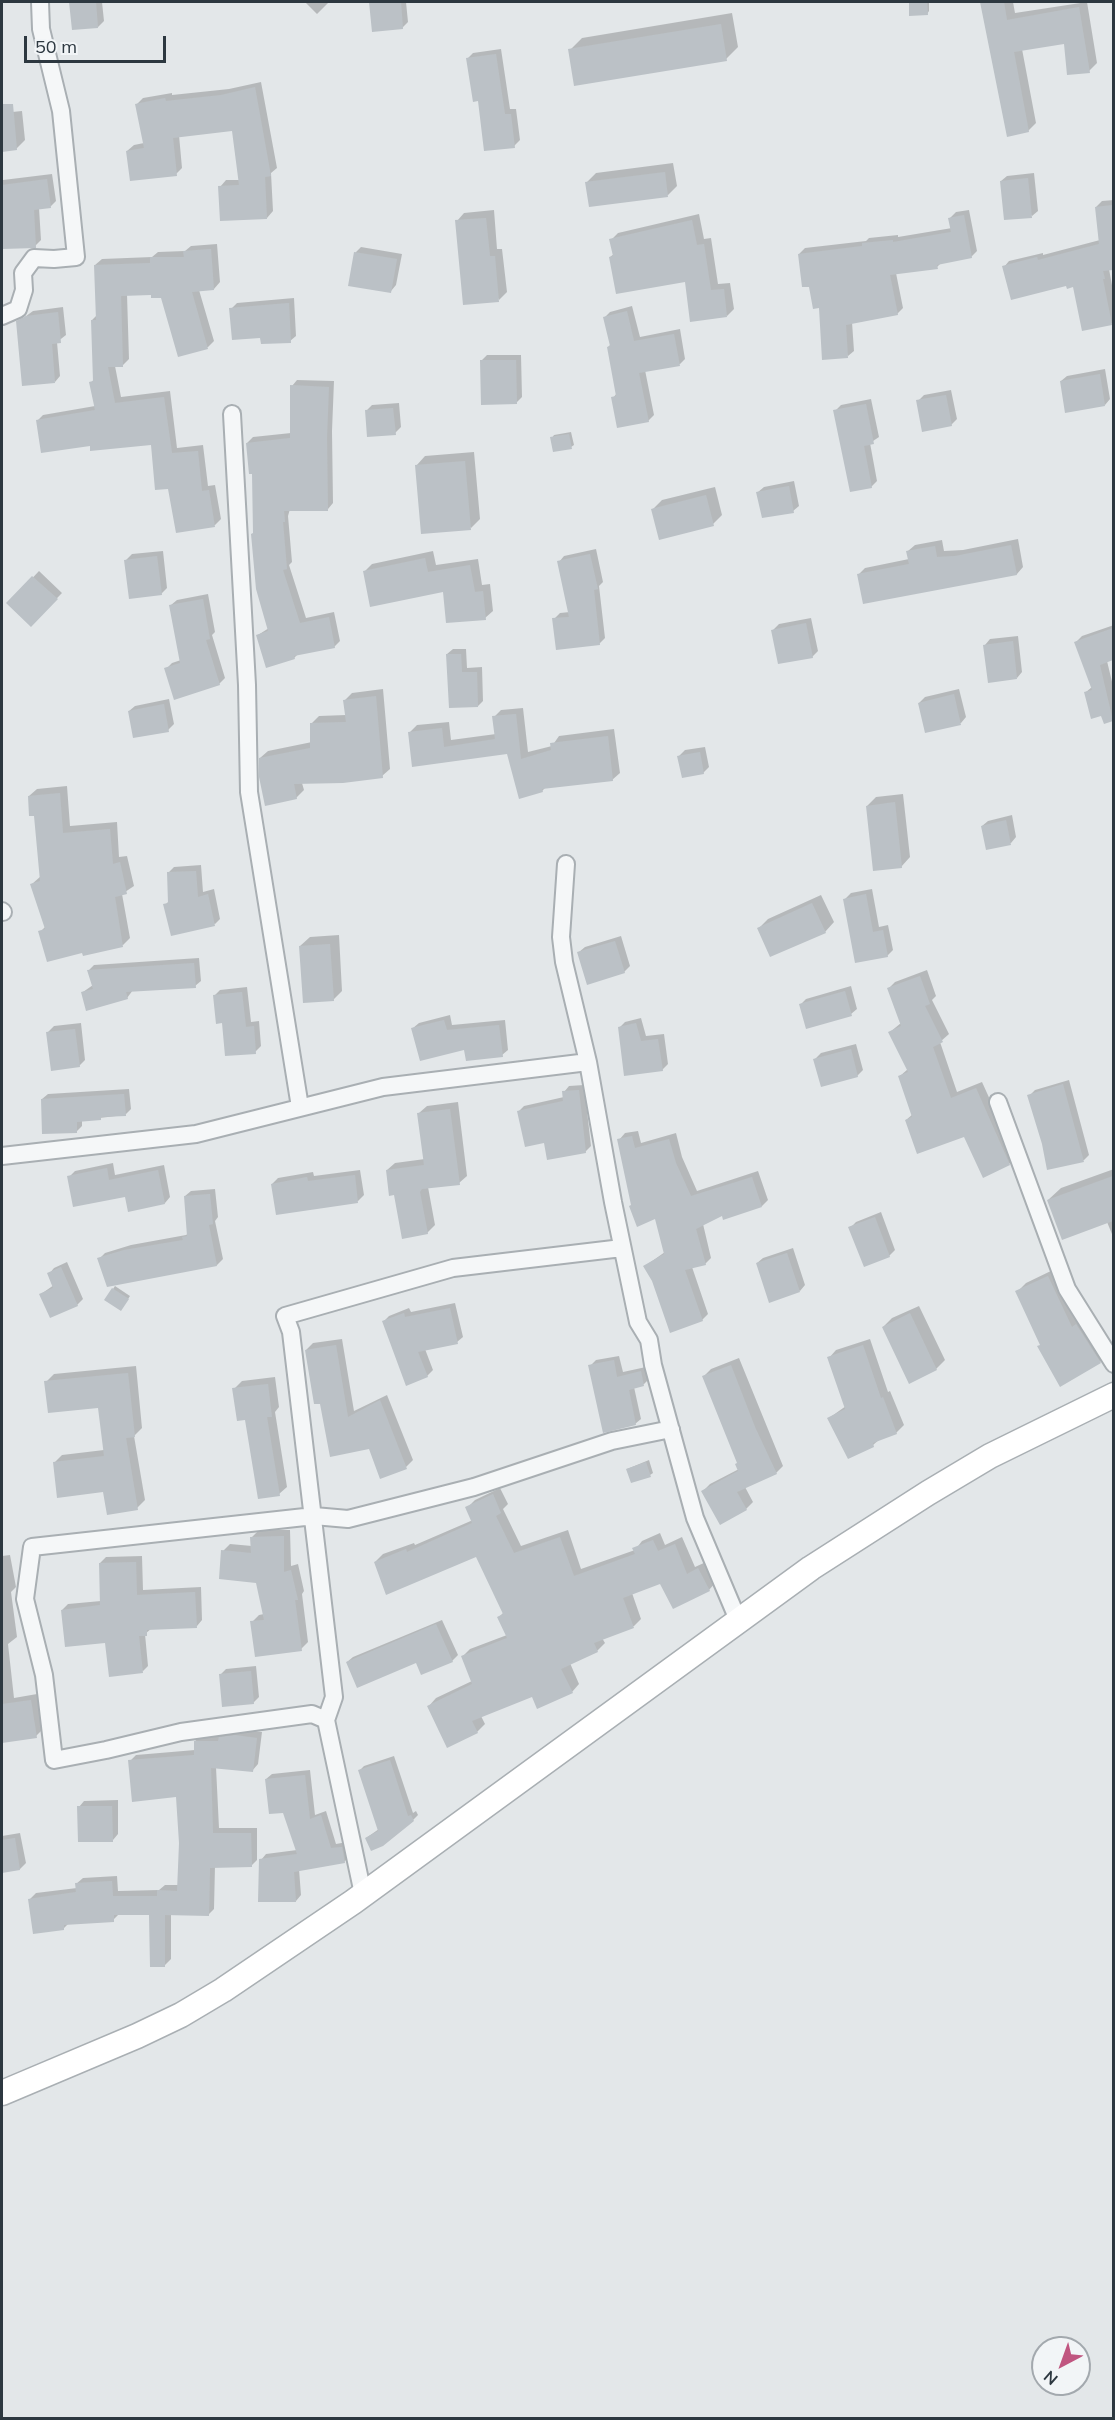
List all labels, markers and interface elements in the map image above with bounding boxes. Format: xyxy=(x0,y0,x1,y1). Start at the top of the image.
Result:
scale bar xyxy=(27,24,170,62)
text: 50 m xyxy=(35,35,77,58)
north arrow xyxy=(1031,2336,1091,2396)
text: N xyxy=(1039,2367,1062,2390)

